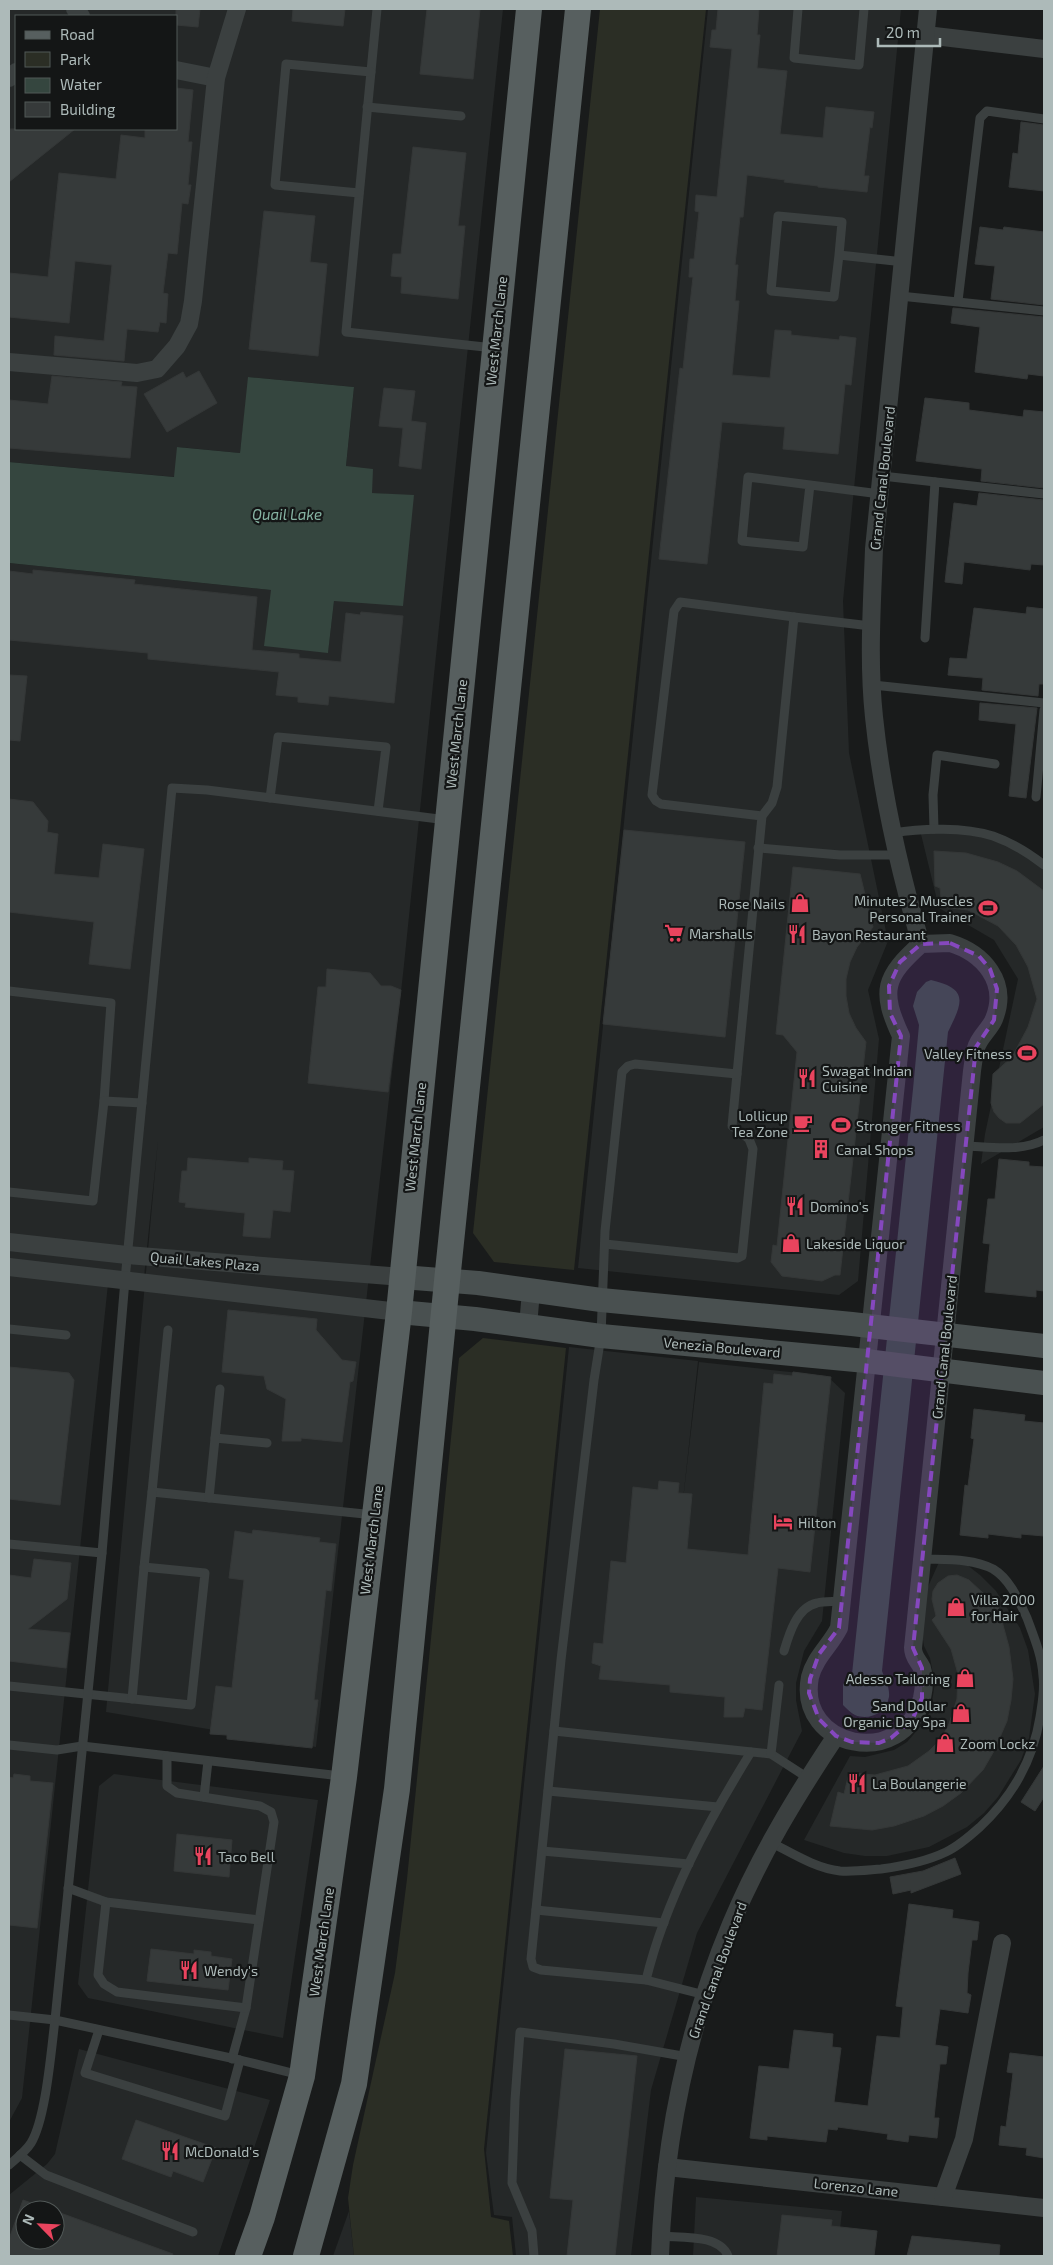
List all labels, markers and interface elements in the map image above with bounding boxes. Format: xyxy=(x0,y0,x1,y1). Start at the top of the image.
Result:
legend xyxy=(15,15,178,130)
scale bar xyxy=(878,15,940,47)
text: 20 m xyxy=(886,23,920,41)
text: Road xyxy=(60,25,95,43)
text: Park xyxy=(60,50,91,68)
text: Water xyxy=(60,75,102,93)
text: Building xyxy=(60,100,116,118)
street label: West March Lane xyxy=(482,275,510,387)
street label: Grand Canal Boulevard xyxy=(866,405,898,551)
water label: Quail Lake xyxy=(252,505,322,524)
street label: West March Lane xyxy=(442,678,470,790)
shop icon: Rose Nails xyxy=(789,892,811,914)
place label: Minutes 2 Muscles Personal Trainer xyxy=(854,892,973,925)
place label: Rose Nails xyxy=(718,895,785,912)
sports icon: Minutes 2 Muscles Personal Trainer xyxy=(977,897,999,919)
supermarket icon: Marshalls xyxy=(663,922,685,944)
restaurant icon: Bayon Restaurant xyxy=(786,923,808,945)
place label: Marshalls xyxy=(689,925,753,942)
place label: Bayon Restaurant xyxy=(812,926,926,943)
sports icon: Valley Fitness xyxy=(1016,1042,1038,1064)
place label: Valley Fitness xyxy=(924,1045,1012,1062)
place label: Swagat Indian Cuisine xyxy=(822,1062,912,1095)
restaurant icon: Swagat Indian Cuisine xyxy=(796,1067,818,1089)
street label: West March Lane xyxy=(401,1081,429,1193)
place label: Lollicup Tea Zone xyxy=(732,1107,788,1140)
cafe icon: Lollicup Tea Zone xyxy=(792,1112,814,1134)
sports icon: Stronger Fitness xyxy=(830,1114,852,1136)
place label: Stronger Fitness xyxy=(856,1117,961,1134)
building icon: Canal Shops xyxy=(810,1138,832,1160)
place label: Canal Shops xyxy=(836,1141,914,1158)
restaurant icon: Domino's xyxy=(784,1195,806,1217)
place label: Domino's xyxy=(810,1198,869,1215)
shop icon: Lakeside Liquor xyxy=(780,1232,802,1254)
place label: Lakeside Liquor xyxy=(806,1235,905,1252)
street label: Quail Lakes Plaza xyxy=(150,1248,260,1274)
street label: Grand Canal Boulevard xyxy=(928,1274,960,1420)
street label: Venezia Boulevard xyxy=(663,1333,781,1361)
street label: West March Lane xyxy=(356,1484,386,1596)
hotel icon: Hilton xyxy=(772,1511,794,1533)
place label: Hilton xyxy=(798,1514,836,1531)
place label: Villa 2000 for Hair xyxy=(971,1591,1035,1624)
shop icon: Villa 2000 for Hair xyxy=(945,1596,967,1618)
shop icon: Adesso Tailoring xyxy=(954,1667,976,1689)
place label: Adesso Tailoring xyxy=(846,1670,950,1687)
place label: Sand Dollar Organic Day Spa xyxy=(843,1697,946,1730)
shop icon: Sand Dollar Organic Day Spa xyxy=(950,1702,972,1724)
shop icon: Zoom Lockz xyxy=(934,1732,956,1754)
place label: Zoom Lockz xyxy=(960,1735,1035,1752)
restaurant icon: La Boulangerie xyxy=(846,1772,868,1794)
place label: La Boulangerie xyxy=(872,1775,966,1792)
restaurant icon: Taco Bell xyxy=(192,1845,214,1867)
place label: Taco Bell xyxy=(218,1848,276,1865)
street label: West March Lane xyxy=(305,1886,337,1998)
street label: Grand Canal Boulevard xyxy=(684,1899,750,2041)
restaurant icon: Wendy's xyxy=(178,1959,200,1981)
place label: Wendy's xyxy=(204,1962,258,1979)
restaurant icon: McDonald's xyxy=(159,2140,181,2162)
place label: McDonald's xyxy=(185,2143,259,2160)
street label: Lorenzo Lane xyxy=(813,2174,899,2200)
north arrow xyxy=(15,2200,65,2250)
text: N xyxy=(18,2211,37,2228)

